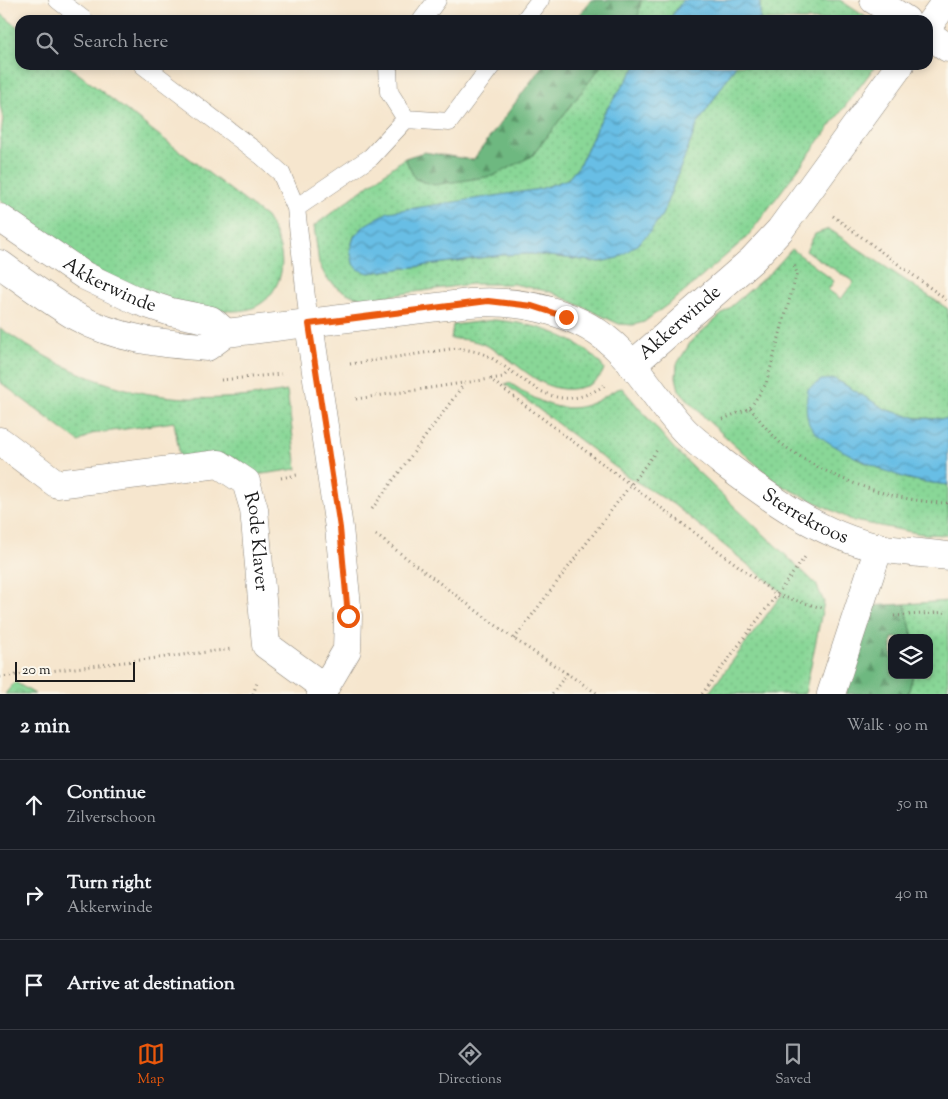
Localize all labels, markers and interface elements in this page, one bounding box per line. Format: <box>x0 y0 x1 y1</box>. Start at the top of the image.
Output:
search box <box>15 15 933 70</box>
icon: search <box>33 29 61 57</box>
text: Search here <box>73 29 168 56</box>
street label: Akkerwinde <box>57 251 160 320</box>
street label: Akkerwinde <box>633 279 727 367</box>
route end <box>555 306 578 329</box>
street label: Sterrekroos <box>756 482 852 551</box>
street label: Rode Klaver <box>236 489 275 593</box>
route start <box>337 605 360 628</box>
map controls <box>888 634 933 679</box>
button: layers <box>888 634 933 679</box>
scale bar <box>15 659 135 682</box>
text: 20 m <box>22 661 51 681</box>
text: 2 min <box>20 712 70 742</box>
text: Walk · 90 m <box>847 715 928 738</box>
text: Continue <box>67 780 146 807</box>
icon: ahead <box>20 791 48 819</box>
text: 50 m <box>897 793 928 816</box>
text: Zilverschoon <box>67 807 156 830</box>
text: Turn right <box>67 870 151 897</box>
icon: right <box>20 881 48 909</box>
text: 40 m <box>895 883 928 906</box>
text: Akkerwinde <box>67 897 153 920</box>
icon: arrive <box>20 971 48 999</box>
text: Arrive at destination <box>67 971 235 998</box>
tab: Map <box>137 1040 165 1090</box>
tab: Directions <box>438 1040 502 1090</box>
tab: Saved <box>775 1040 811 1090</box>

